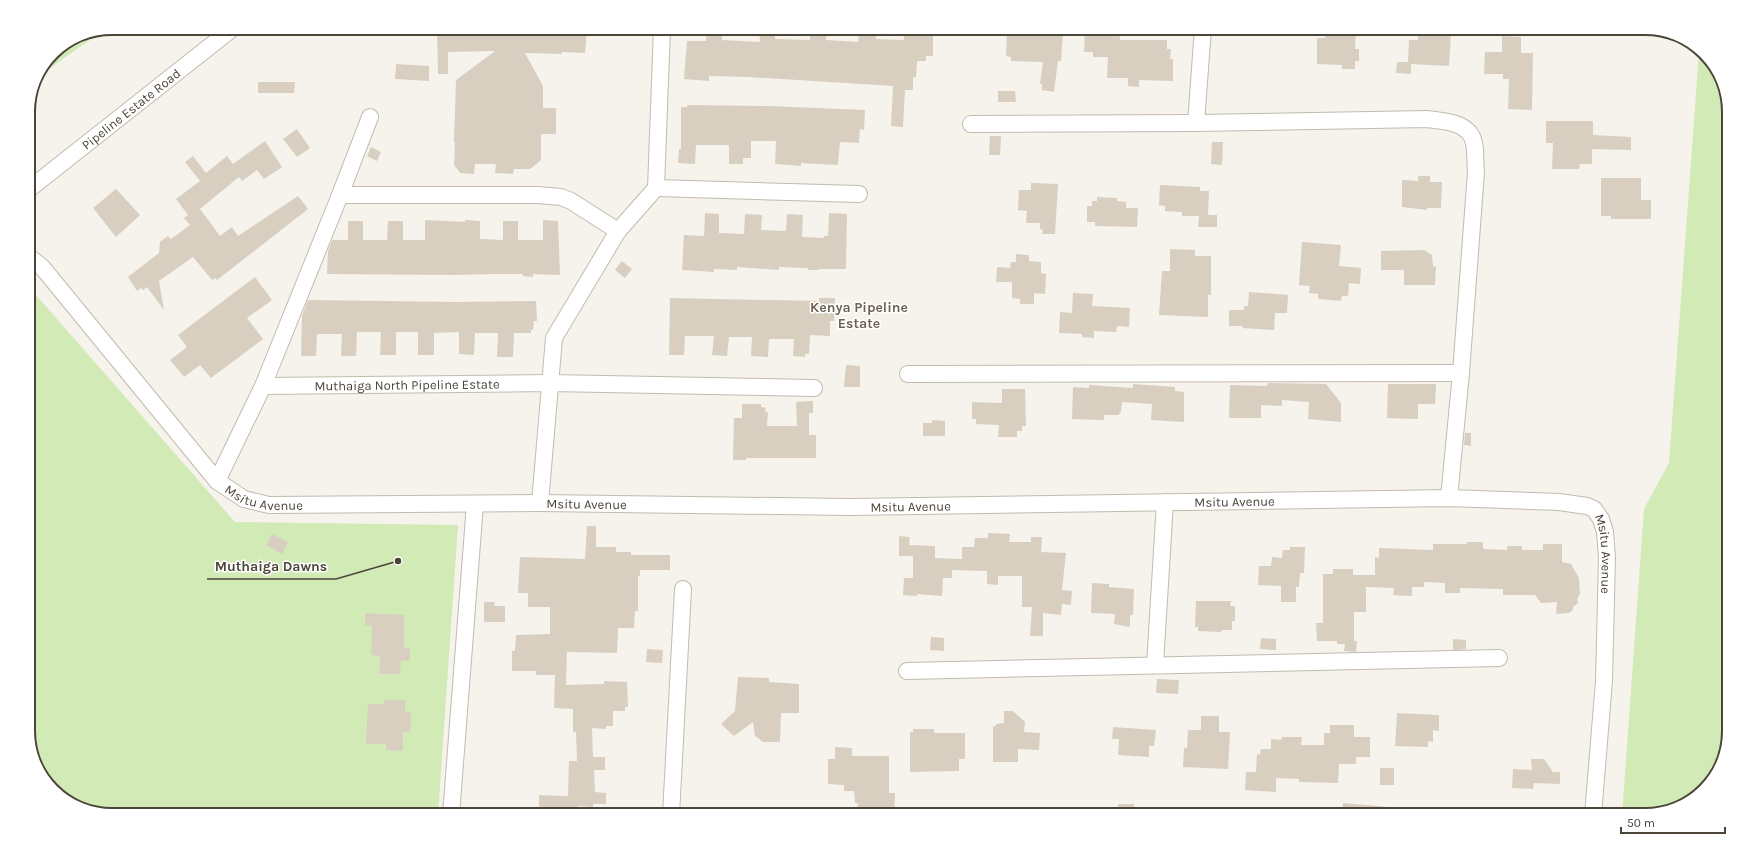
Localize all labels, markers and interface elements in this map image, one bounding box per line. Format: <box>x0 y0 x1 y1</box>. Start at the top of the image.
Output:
street label: Pipeline Estate Road <box>79 66 183 153</box>
district label: Kenya Pipeline Estate <box>810 299 908 332</box>
street label: Muthaiga North Pipeline Estate <box>314 377 500 393</box>
street label: Msitu Avenue <box>222 482 303 513</box>
street label: Msitu Avenue <box>1194 494 1275 510</box>
street label: Msitu Avenue <box>546 496 627 512</box>
street label: Msitu Avenue <box>870 498 951 515</box>
street label: Msitu Avenue <box>1592 512 1614 594</box>
callout: Muthaiga Dawns <box>207 553 336 579</box>
text: Muthaiga Dawns <box>215 558 327 575</box>
scale bar <box>1621 809 1725 835</box>
text: 50 m <box>1627 816 1655 830</box>

